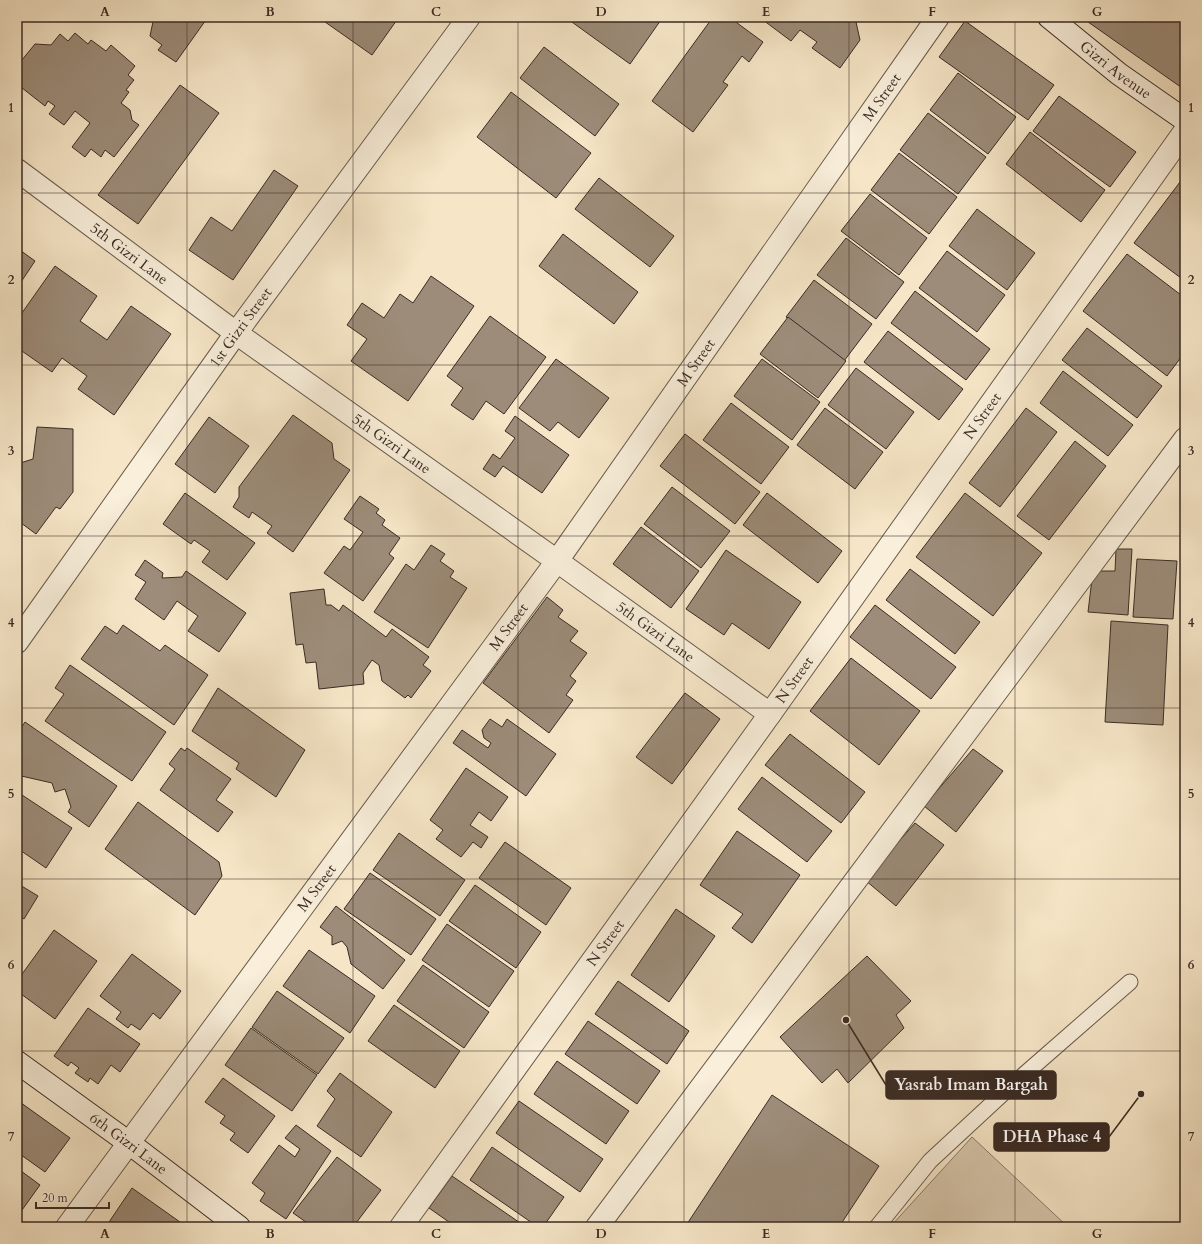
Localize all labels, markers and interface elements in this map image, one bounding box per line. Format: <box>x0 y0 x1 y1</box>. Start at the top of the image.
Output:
text: A <box>100 3 110 21</box>
text: B <box>265 3 275 21</box>
text: C <box>431 3 441 21</box>
text: D <box>595 3 607 21</box>
text: E <box>762 3 770 21</box>
text: F <box>928 3 936 21</box>
text: G <box>1092 3 1103 21</box>
street label: Gizri Avenue <box>1076 36 1155 104</box>
street label: M Street <box>858 69 906 125</box>
text: 1 <box>8 99 14 117</box>
text: 1 <box>1188 99 1194 117</box>
street label: 5th Gizri Lane <box>86 218 172 289</box>
text: 2 <box>8 271 15 289</box>
text: 2 <box>1188 271 1195 289</box>
street label: 1st Gizri Street <box>205 283 276 371</box>
street label: M Street <box>672 334 720 391</box>
street label: N Street <box>959 388 1006 443</box>
street label: 5th Gizri Lane <box>348 409 435 479</box>
text: 3 <box>8 442 15 460</box>
text: 3 <box>1188 442 1195 460</box>
street label: 5th Gizri Lane <box>612 597 699 667</box>
street label: M Street <box>484 599 533 655</box>
text: 4 <box>8 614 15 632</box>
text: 4 <box>1188 614 1195 632</box>
street label: N Street <box>771 652 818 707</box>
text: 5 <box>8 785 14 803</box>
text: 5 <box>1188 785 1194 803</box>
street label: M Street <box>292 860 341 916</box>
street label: N Street <box>582 915 629 970</box>
text: 6 <box>8 956 15 974</box>
text: 6 <box>1188 956 1195 974</box>
callout: Yasrab Imam Bargah <box>886 1071 1056 1099</box>
text: Yasrab Imam Bargah <box>894 1074 1048 1096</box>
street label: 6th Gizri Lane <box>86 1108 172 1179</box>
callout: DHA Phase 4 <box>994 1123 1109 1151</box>
text: DHA Phase 4 <box>1003 1126 1101 1148</box>
text: 7 <box>8 1128 15 1146</box>
text: 7 <box>1188 1128 1195 1146</box>
scale bar <box>36 1184 109 1210</box>
text: 20 m <box>42 1190 69 1206</box>
text: A <box>100 1225 110 1243</box>
text: B <box>265 1225 275 1243</box>
text: C <box>431 1225 441 1243</box>
text: D <box>595 1225 607 1243</box>
text: E <box>762 1225 770 1243</box>
text: F <box>928 1225 936 1243</box>
text: G <box>1092 1225 1103 1243</box>

